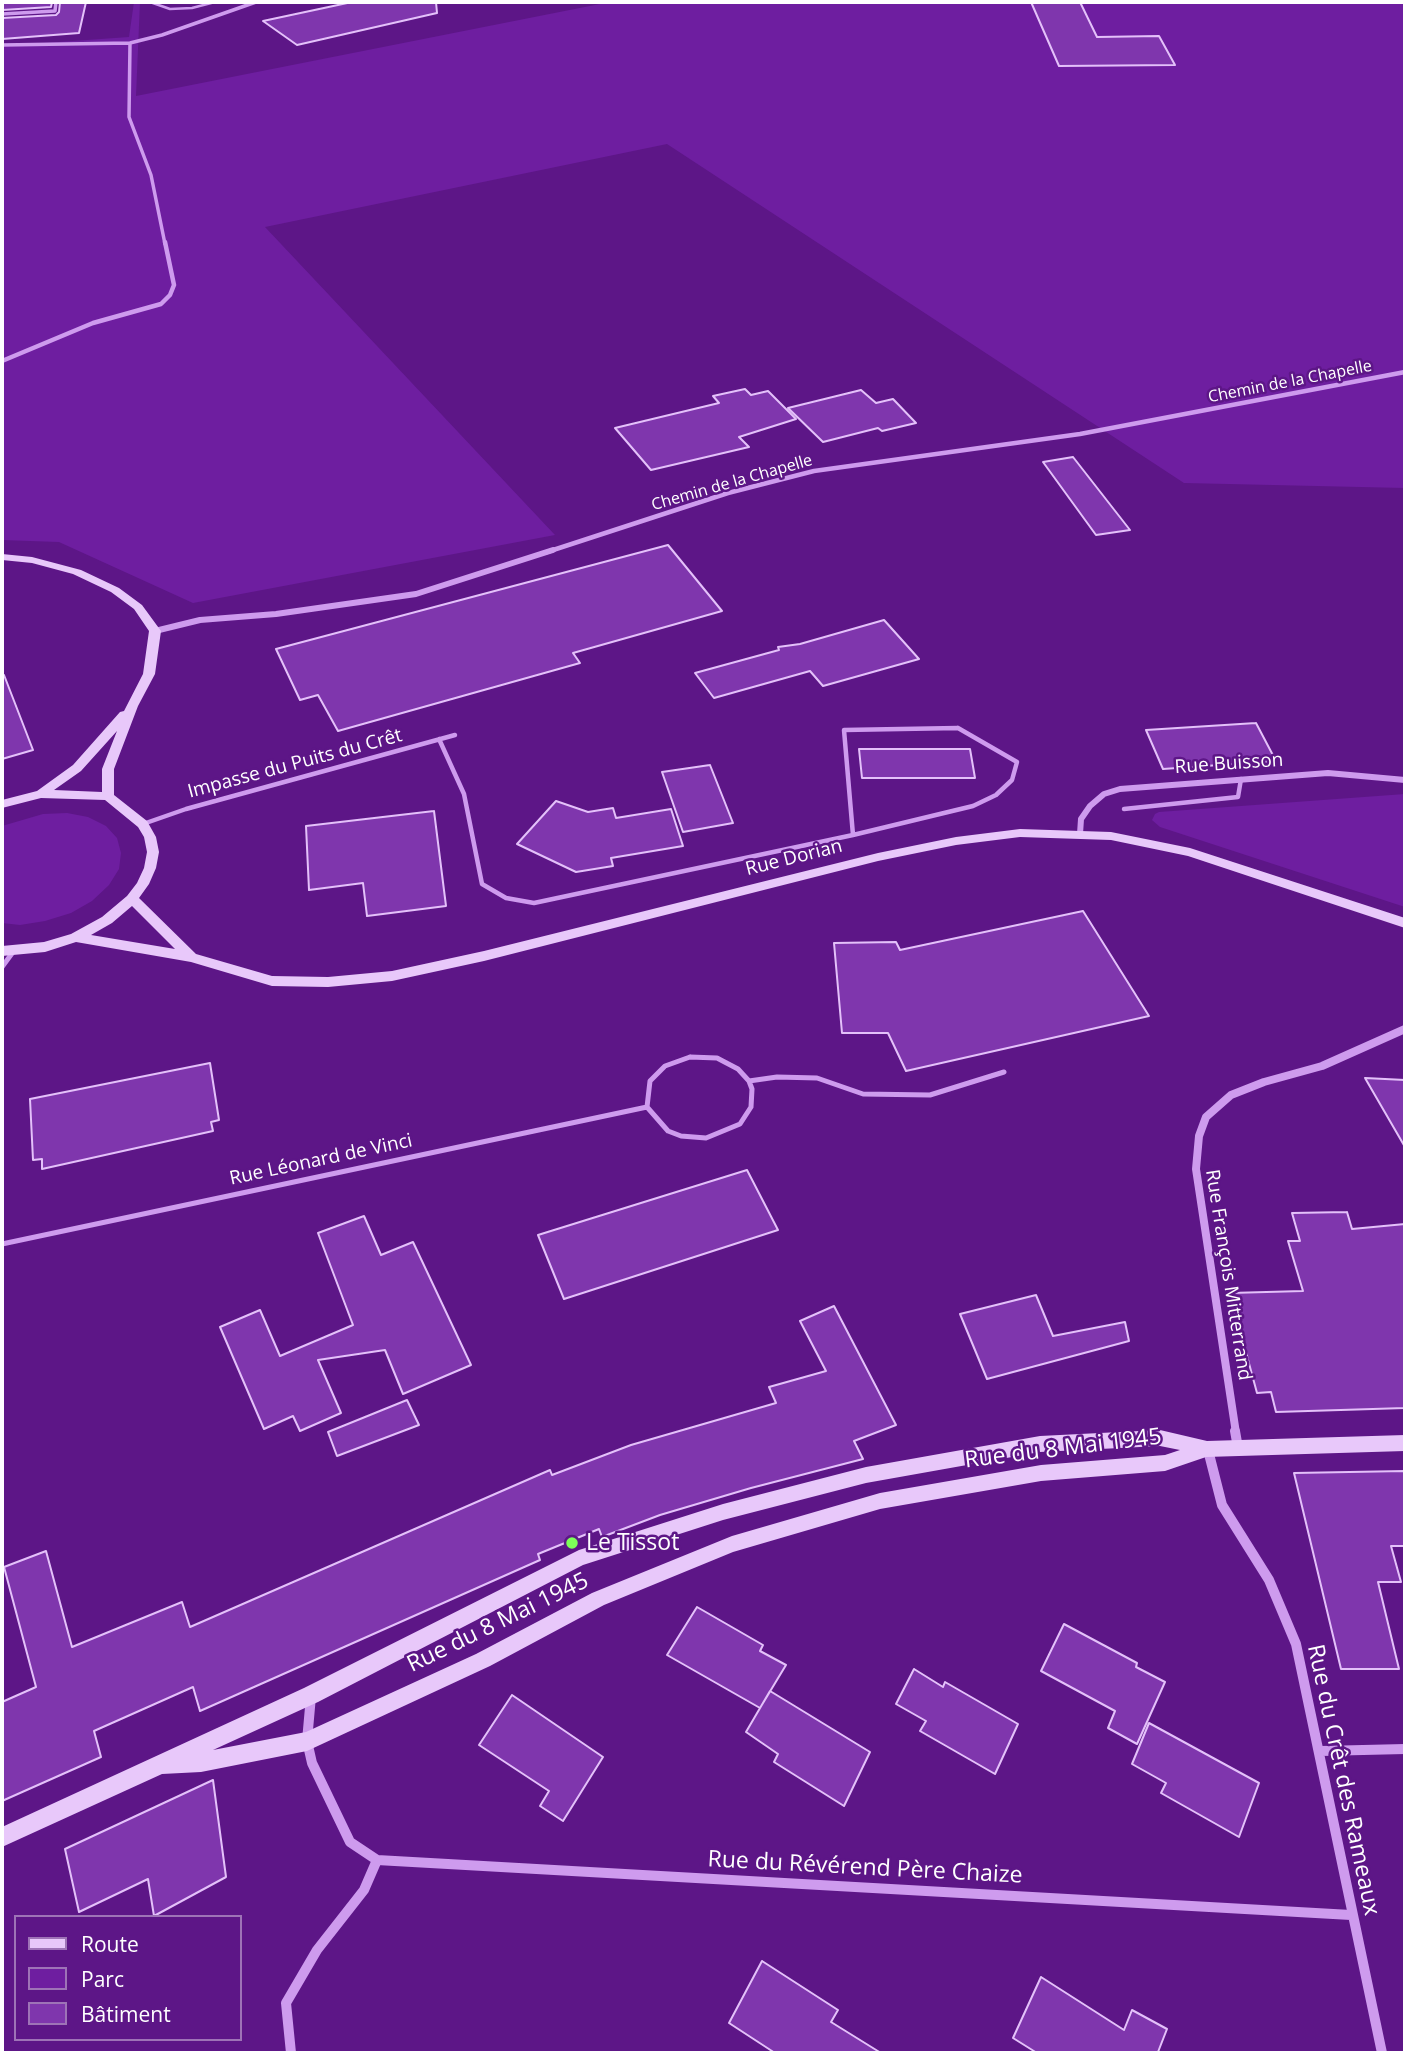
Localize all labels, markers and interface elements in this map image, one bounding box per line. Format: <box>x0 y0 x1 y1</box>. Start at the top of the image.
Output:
street label: Chemin de la Chapelle <box>1207 357 1373 407</box>
street label: Chemin de la Chapelle <box>649 451 815 515</box>
street label: Impasse du Puits du Crêt <box>185 724 405 804</box>
street label: Rue Buisson <box>1174 749 1284 779</box>
street label: Rue Dorian <box>743 835 845 881</box>
street label: Rue Léonard de Vinci <box>227 1129 415 1191</box>
street label: Rue François Mitterrand <box>1200 1168 1256 1382</box>
street label: Rue du 8 Mai 1945 <box>963 1423 1163 1475</box>
place label: Le Tissot <box>586 1529 679 1557</box>
marker: Le Tissot <box>564 1535 580 1551</box>
street label: Rue du 8 Mai 1945 <box>403 1567 593 1679</box>
street label: Rue du Crêt des Rameaux <box>1301 1642 1385 1918</box>
street label: Rue du Révérend Père Chaize <box>707 1846 1023 1890</box>
legend <box>14 1915 242 2041</box>
text: Route <box>81 1930 139 1958</box>
text: Parc <box>81 1965 124 1993</box>
text: Bâtiment <box>81 2000 171 2028</box>

